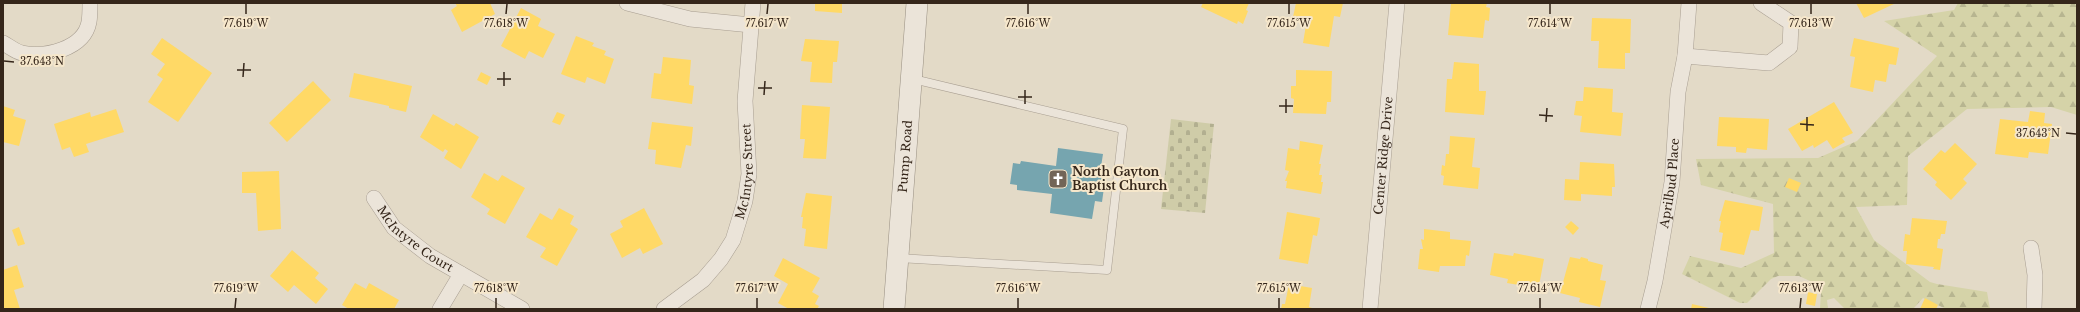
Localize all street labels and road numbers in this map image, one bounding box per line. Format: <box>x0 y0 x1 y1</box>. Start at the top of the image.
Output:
street label: Center Ridge Drive <box>1370 96 1396 215</box>
street label: Pump Road <box>895 120 915 193</box>
street label: McIntyre Street <box>732 123 756 221</box>
street label: Aprilbud Place <box>1656 137 1682 230</box>
street label: McIntyre Court <box>374 203 457 275</box>

